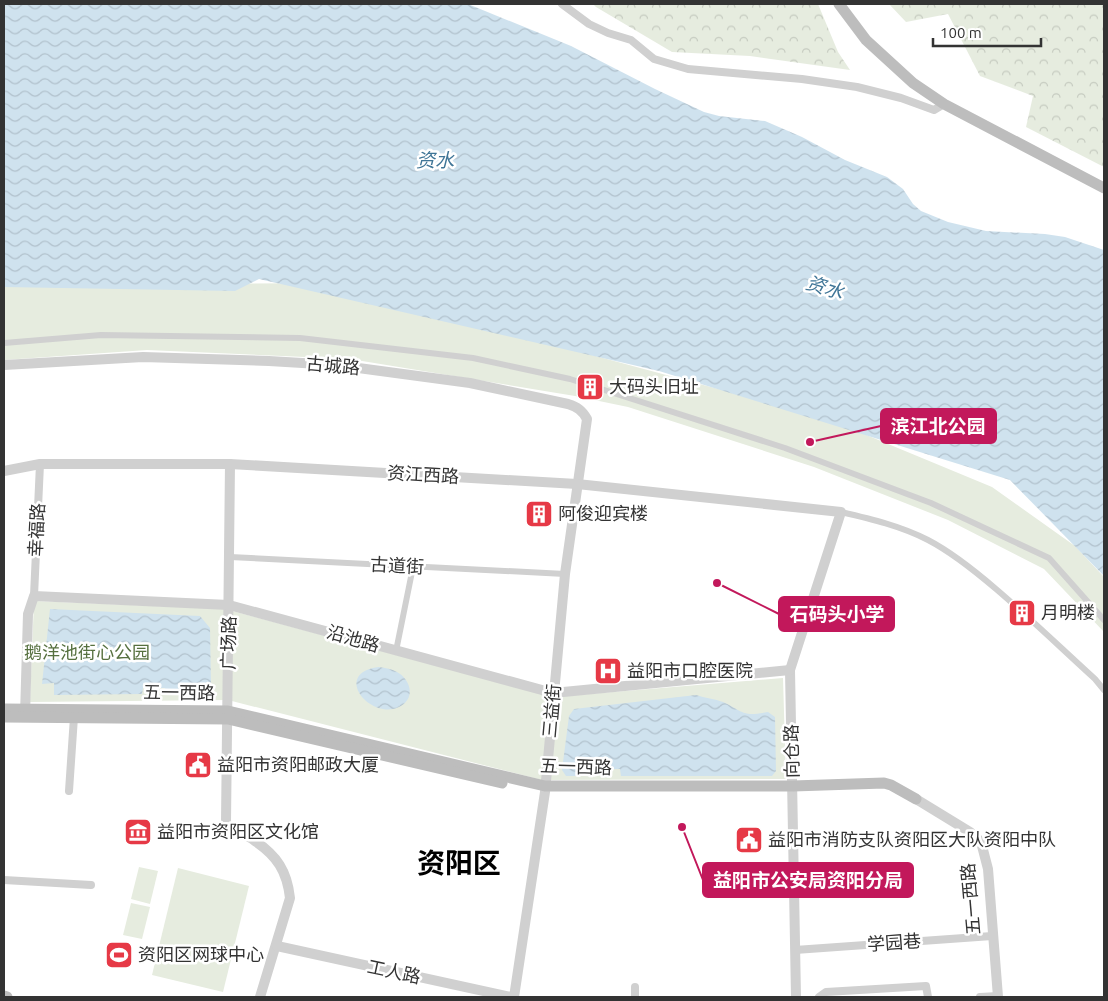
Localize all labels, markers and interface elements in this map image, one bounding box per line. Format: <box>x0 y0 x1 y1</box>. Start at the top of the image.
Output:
scale bar <box>933 15 1040 47</box>
text: 100 m <box>940 24 982 41</box>
water label: 资水 <box>416 149 455 171</box>
water label: 资水 <box>804 271 847 303</box>
street label: 古城路 <box>305 353 361 377</box>
building icon: 大码头旧址 <box>575 372 605 402</box>
place label: 大码头旧址 <box>609 376 699 396</box>
callout: 滨江北公园 <box>881 409 996 443</box>
text: 滨江北公园 <box>890 415 986 437</box>
street label: 资江西路 <box>387 462 460 486</box>
building icon: 阿俊迎宾楼 <box>524 499 554 529</box>
street label: 幸福路 <box>25 502 47 557</box>
place label: 阿俊迎宾楼 <box>558 503 648 523</box>
street label: 古道街 <box>370 554 425 576</box>
callout: 石码头小学 <box>779 597 894 631</box>
building icon: 月明楼 <box>1007 598 1037 628</box>
place label: 月明楼 <box>1041 602 1095 622</box>
text: 石码头小学 <box>789 603 885 625</box>
street label: 广场路 <box>218 616 238 670</box>
street label: 沿池路 <box>325 621 382 655</box>
park label: 鹅洋池街心公园 <box>24 642 150 662</box>
hospital icon: 益阳市口腔医院 <box>593 656 623 686</box>
place label: 益阳市口腔医院 <box>627 660 753 680</box>
street label: 五一西路 <box>143 681 215 703</box>
street label: 三益街 <box>539 683 563 739</box>
street label: 向仓路 <box>781 724 801 778</box>
public building icon: 益阳市资阳邮政大厦 <box>183 750 213 780</box>
place label: 益阳市资阳邮政大厦 <box>217 754 379 774</box>
street label: 五一西路 <box>540 755 612 777</box>
museum icon: 益阳市资阳区文化馆 <box>123 817 153 847</box>
place label: 益阳市资阳区文化馆 <box>157 821 319 841</box>
public building icon: 益阳市消防支队资阳区大队资阳中队 <box>734 825 764 855</box>
place label: 益阳市消防支队资阳区大队资阳中队 <box>768 829 1056 849</box>
district label: 资阳区 <box>417 847 501 878</box>
street label: 五一西路 <box>957 862 983 936</box>
callout: 益阳市公安局资阳分局 <box>703 863 913 897</box>
text: 益阳市公安局资阳分局 <box>713 869 903 891</box>
street label: 学园巷 <box>866 930 922 954</box>
sports icon: 资阳区网球中心 <box>104 940 134 970</box>
place label: 资阳区网球中心 <box>138 944 264 964</box>
street label: 工人路 <box>366 956 423 986</box>

